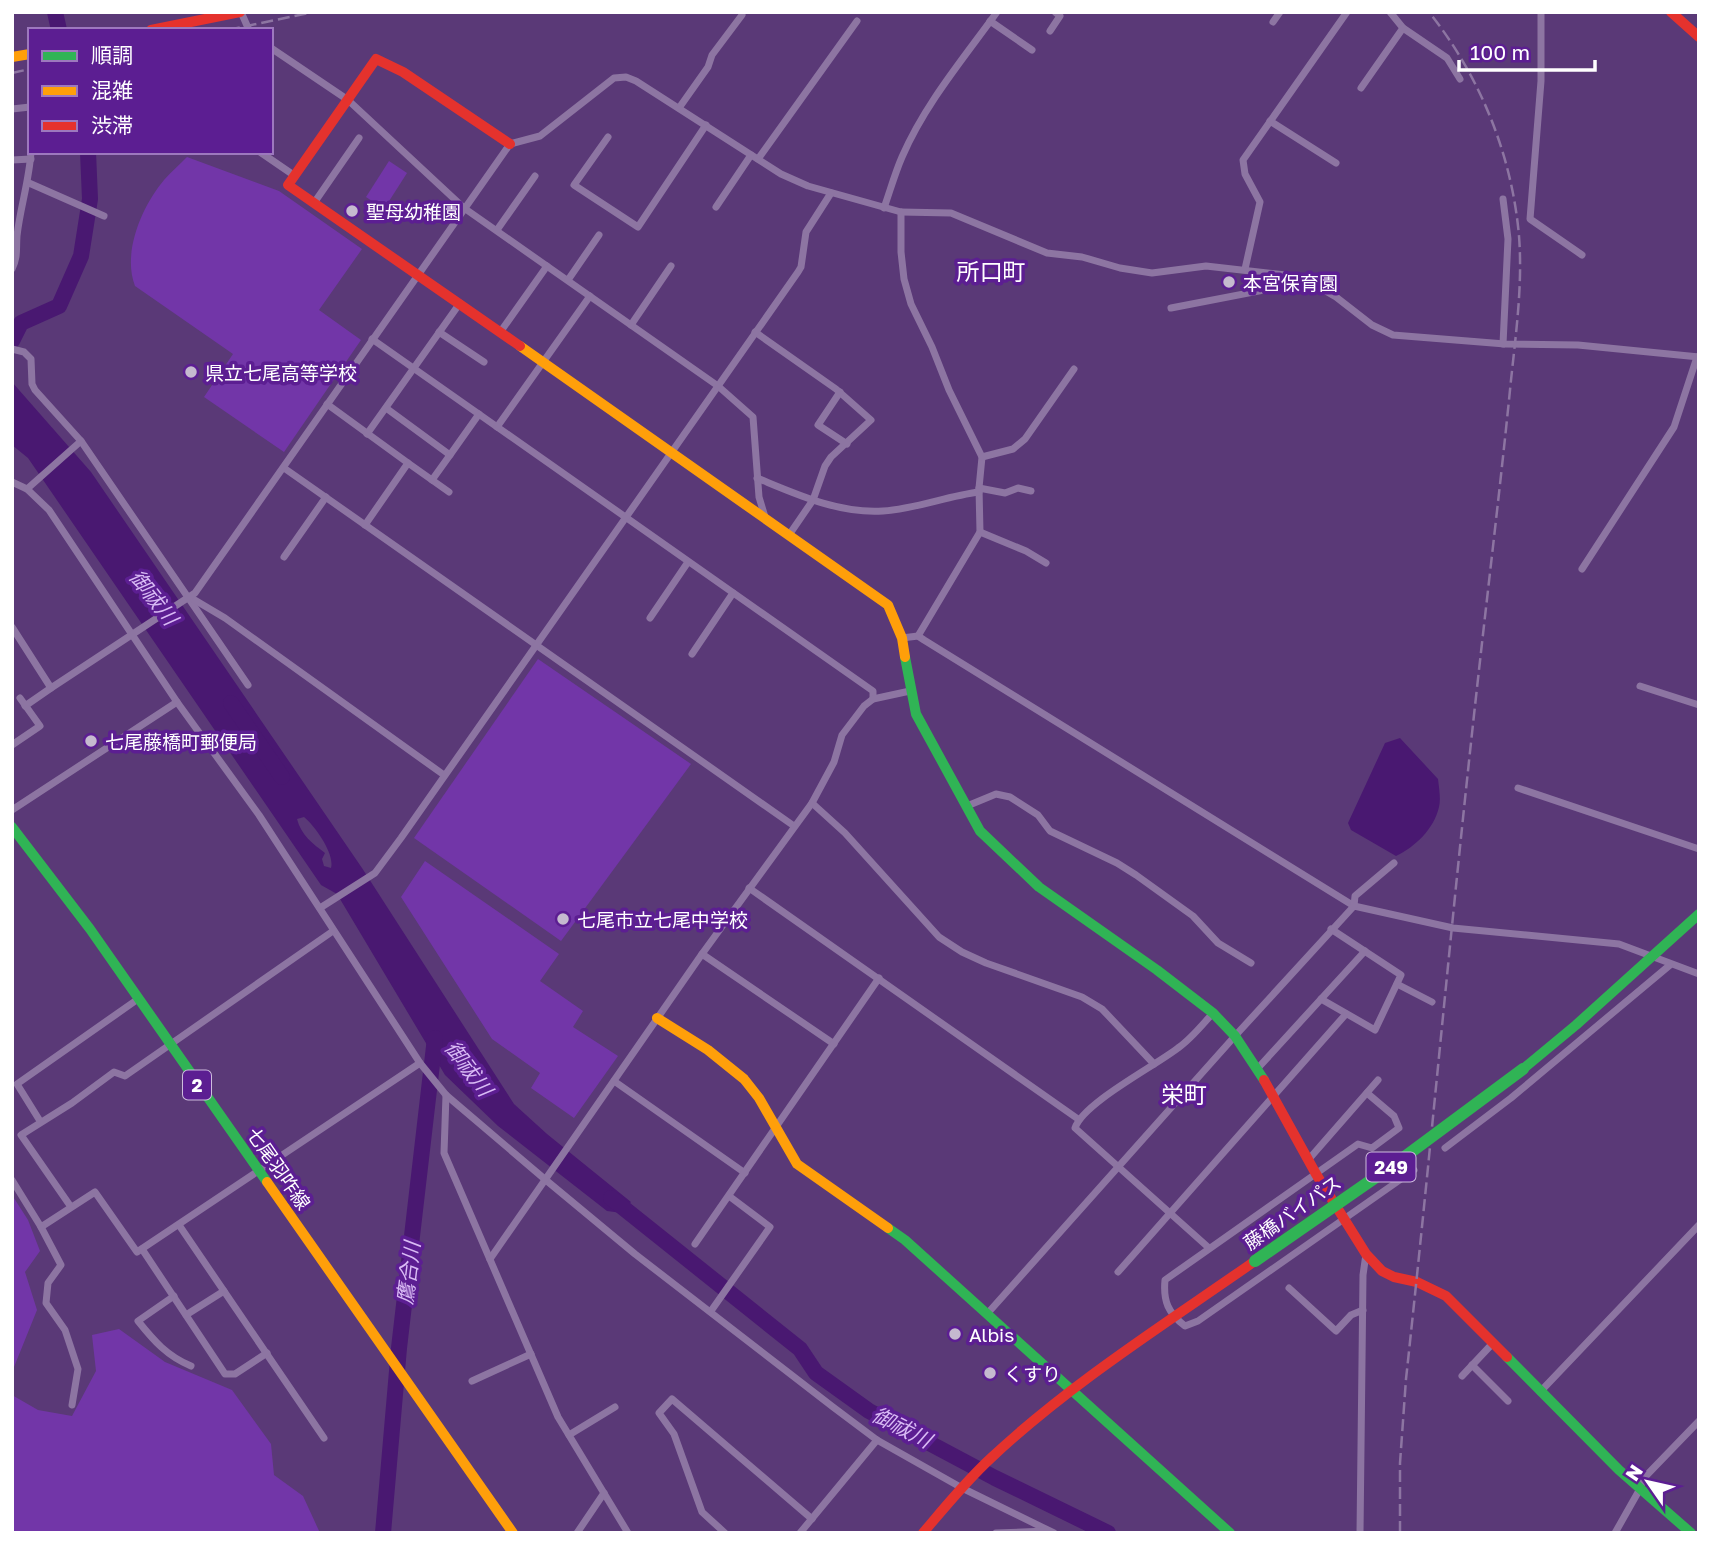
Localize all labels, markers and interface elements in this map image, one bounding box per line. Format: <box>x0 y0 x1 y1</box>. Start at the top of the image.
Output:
legend <box>28 28 273 154</box>
scale bar <box>1459 28 1596 72</box>
text: 100 m <box>1470 39 1530 65</box>
text: 順調 <box>91 42 133 68</box>
text: 混雑 <box>91 77 133 103</box>
text: 渋滞 <box>91 112 133 138</box>
place label: 聖母幼稚園 <box>366 200 461 223</box>
marker: 聖母幼稚園 <box>344 203 360 219</box>
district label: 所口町 <box>957 257 1026 285</box>
place label: 本宮保育園 <box>1243 271 1338 294</box>
marker: 本宮保育園 <box>1221 274 1237 290</box>
place label: 県立七尾高等学校 <box>205 361 357 384</box>
marker: 県立七尾高等学校 <box>183 364 199 380</box>
water label: 御祓川 <box>124 564 185 631</box>
place label: 七尾藤橋町郵便局 <box>105 730 257 753</box>
marker: 七尾藤橋町郵便局 <box>83 733 99 749</box>
place label: 七尾市立七尾中学校 <box>577 908 748 931</box>
marker: 七尾市立七尾中学校 <box>555 911 571 927</box>
water label: 御祓川 <box>440 1035 500 1103</box>
road number: 2 <box>183 1070 211 1100</box>
district label: 栄町 <box>1161 1080 1207 1108</box>
street label: 七尾羽咋線 <box>242 1122 316 1214</box>
road number: 249 <box>1366 1152 1416 1182</box>
street label: 藤橋バイパス <box>1239 1170 1345 1254</box>
water label: 鷹合川 <box>391 1238 425 1306</box>
place label: Albis <box>969 1323 1014 1346</box>
marker: Albis <box>947 1326 963 1342</box>
place label: くすり <box>1004 1362 1061 1385</box>
marker: くすり <box>982 1365 998 1381</box>
water label: 御祓川 <box>868 1401 938 1454</box>
north arrow <box>1613 1447 1683 1517</box>
text: N <box>1620 1460 1647 1485</box>

